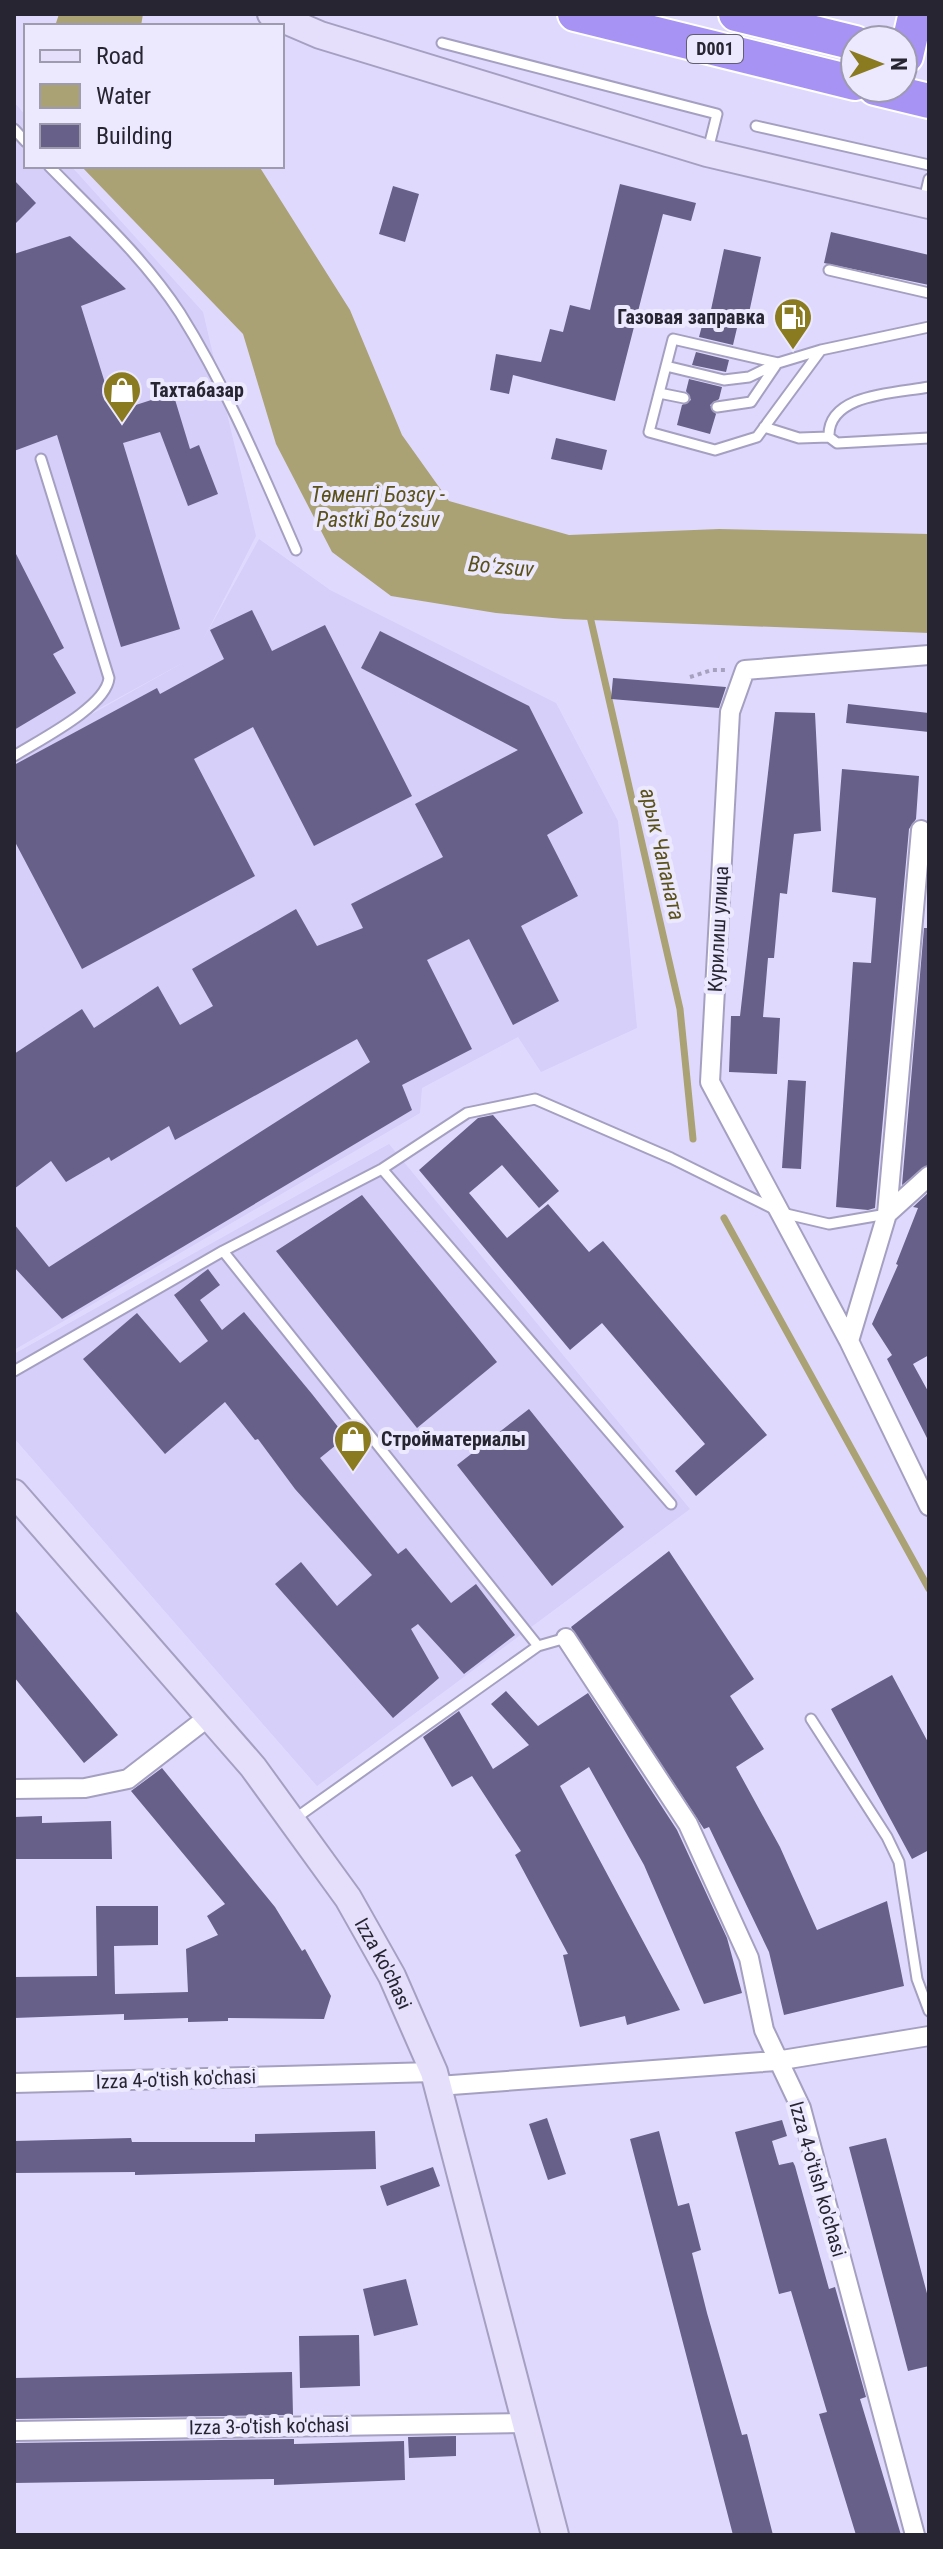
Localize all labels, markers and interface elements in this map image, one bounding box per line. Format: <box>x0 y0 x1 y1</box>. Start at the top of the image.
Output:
legend <box>24 24 284 168</box>
north arrow <box>839 24 919 104</box>
road number: D001 <box>687 35 743 63</box>
text: Road <box>96 42 144 70</box>
text: N <box>886 57 911 71</box>
text: Water <box>96 82 151 110</box>
text: Building <box>96 122 173 150</box>
fuel station icon: Газовая заправка <box>772 296 814 351</box>
place label: Газовая заправка <box>617 305 765 329</box>
shop icon: Тахтабазар <box>101 369 143 424</box>
place label: Тахтабазар <box>150 378 244 402</box>
water label: Төменгі Бозсу - Pastki Boʻzsuv <box>311 482 445 532</box>
water label: Boʻzsuv <box>467 551 536 582</box>
water label: арык Чапаната <box>635 786 690 923</box>
street label: Курилиш улица <box>703 865 733 993</box>
shop icon: Стройматериалы <box>332 1418 374 1473</box>
place label: Стройматериалы <box>381 1427 526 1451</box>
street label: Izza ko'chasi <box>350 1914 417 2013</box>
street label: Izza 4-o'tish ko'chasi <box>95 2064 257 2094</box>
street label: Izza 4-o'tish ko'chasi <box>784 2099 852 2259</box>
street label: Izza 3-o'tish ko'chasi <box>189 2413 349 2439</box>

